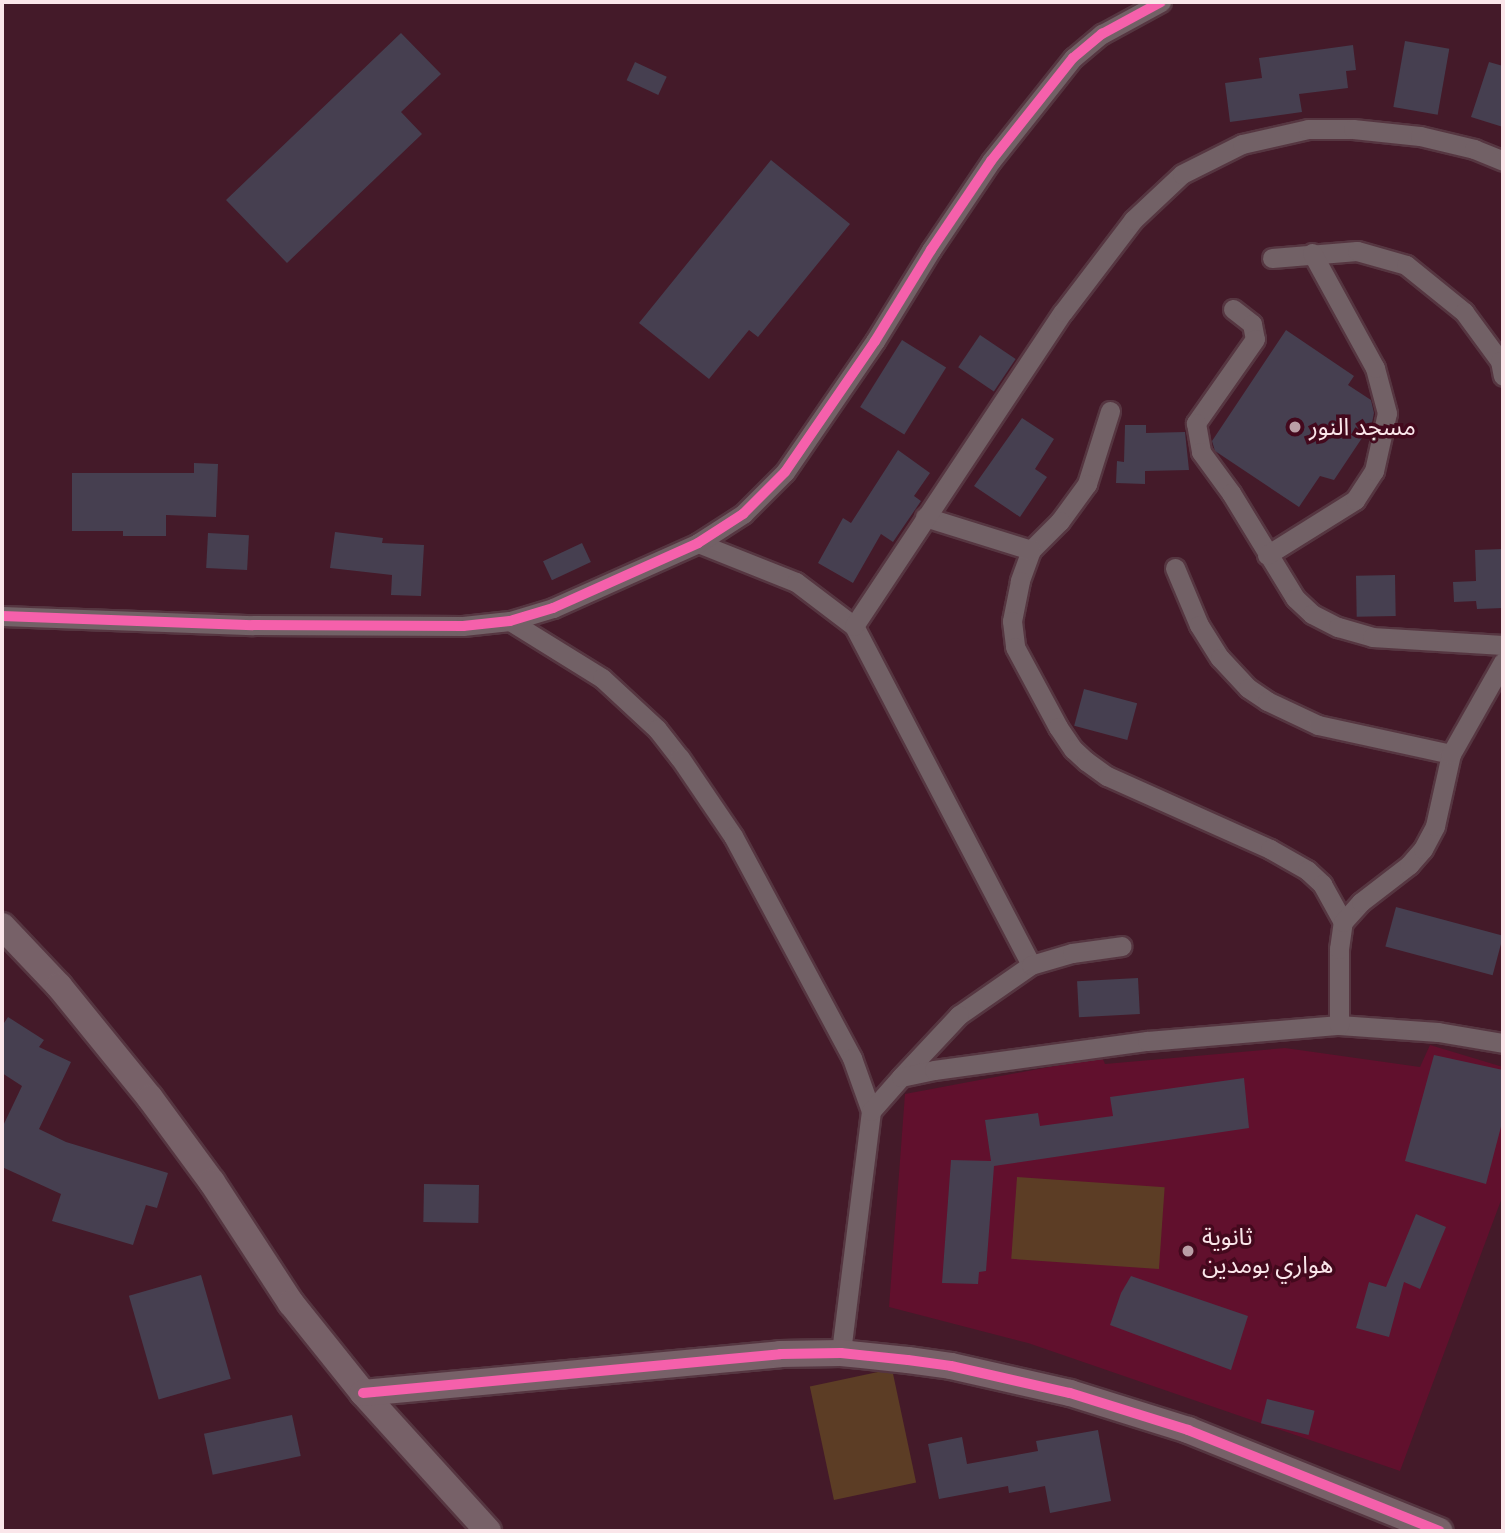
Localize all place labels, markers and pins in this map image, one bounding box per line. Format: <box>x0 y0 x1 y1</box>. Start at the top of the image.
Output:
place label: مسجد النور <box>1309 413 1416 441</box>
marker: مسجد النور <box>1287 419 1303 435</box>
place label: ثانوية هواري بومدين <box>1202 1223 1333 1279</box>
marker: ثانوية هواري بومدين <box>1180 1243 1196 1259</box>

